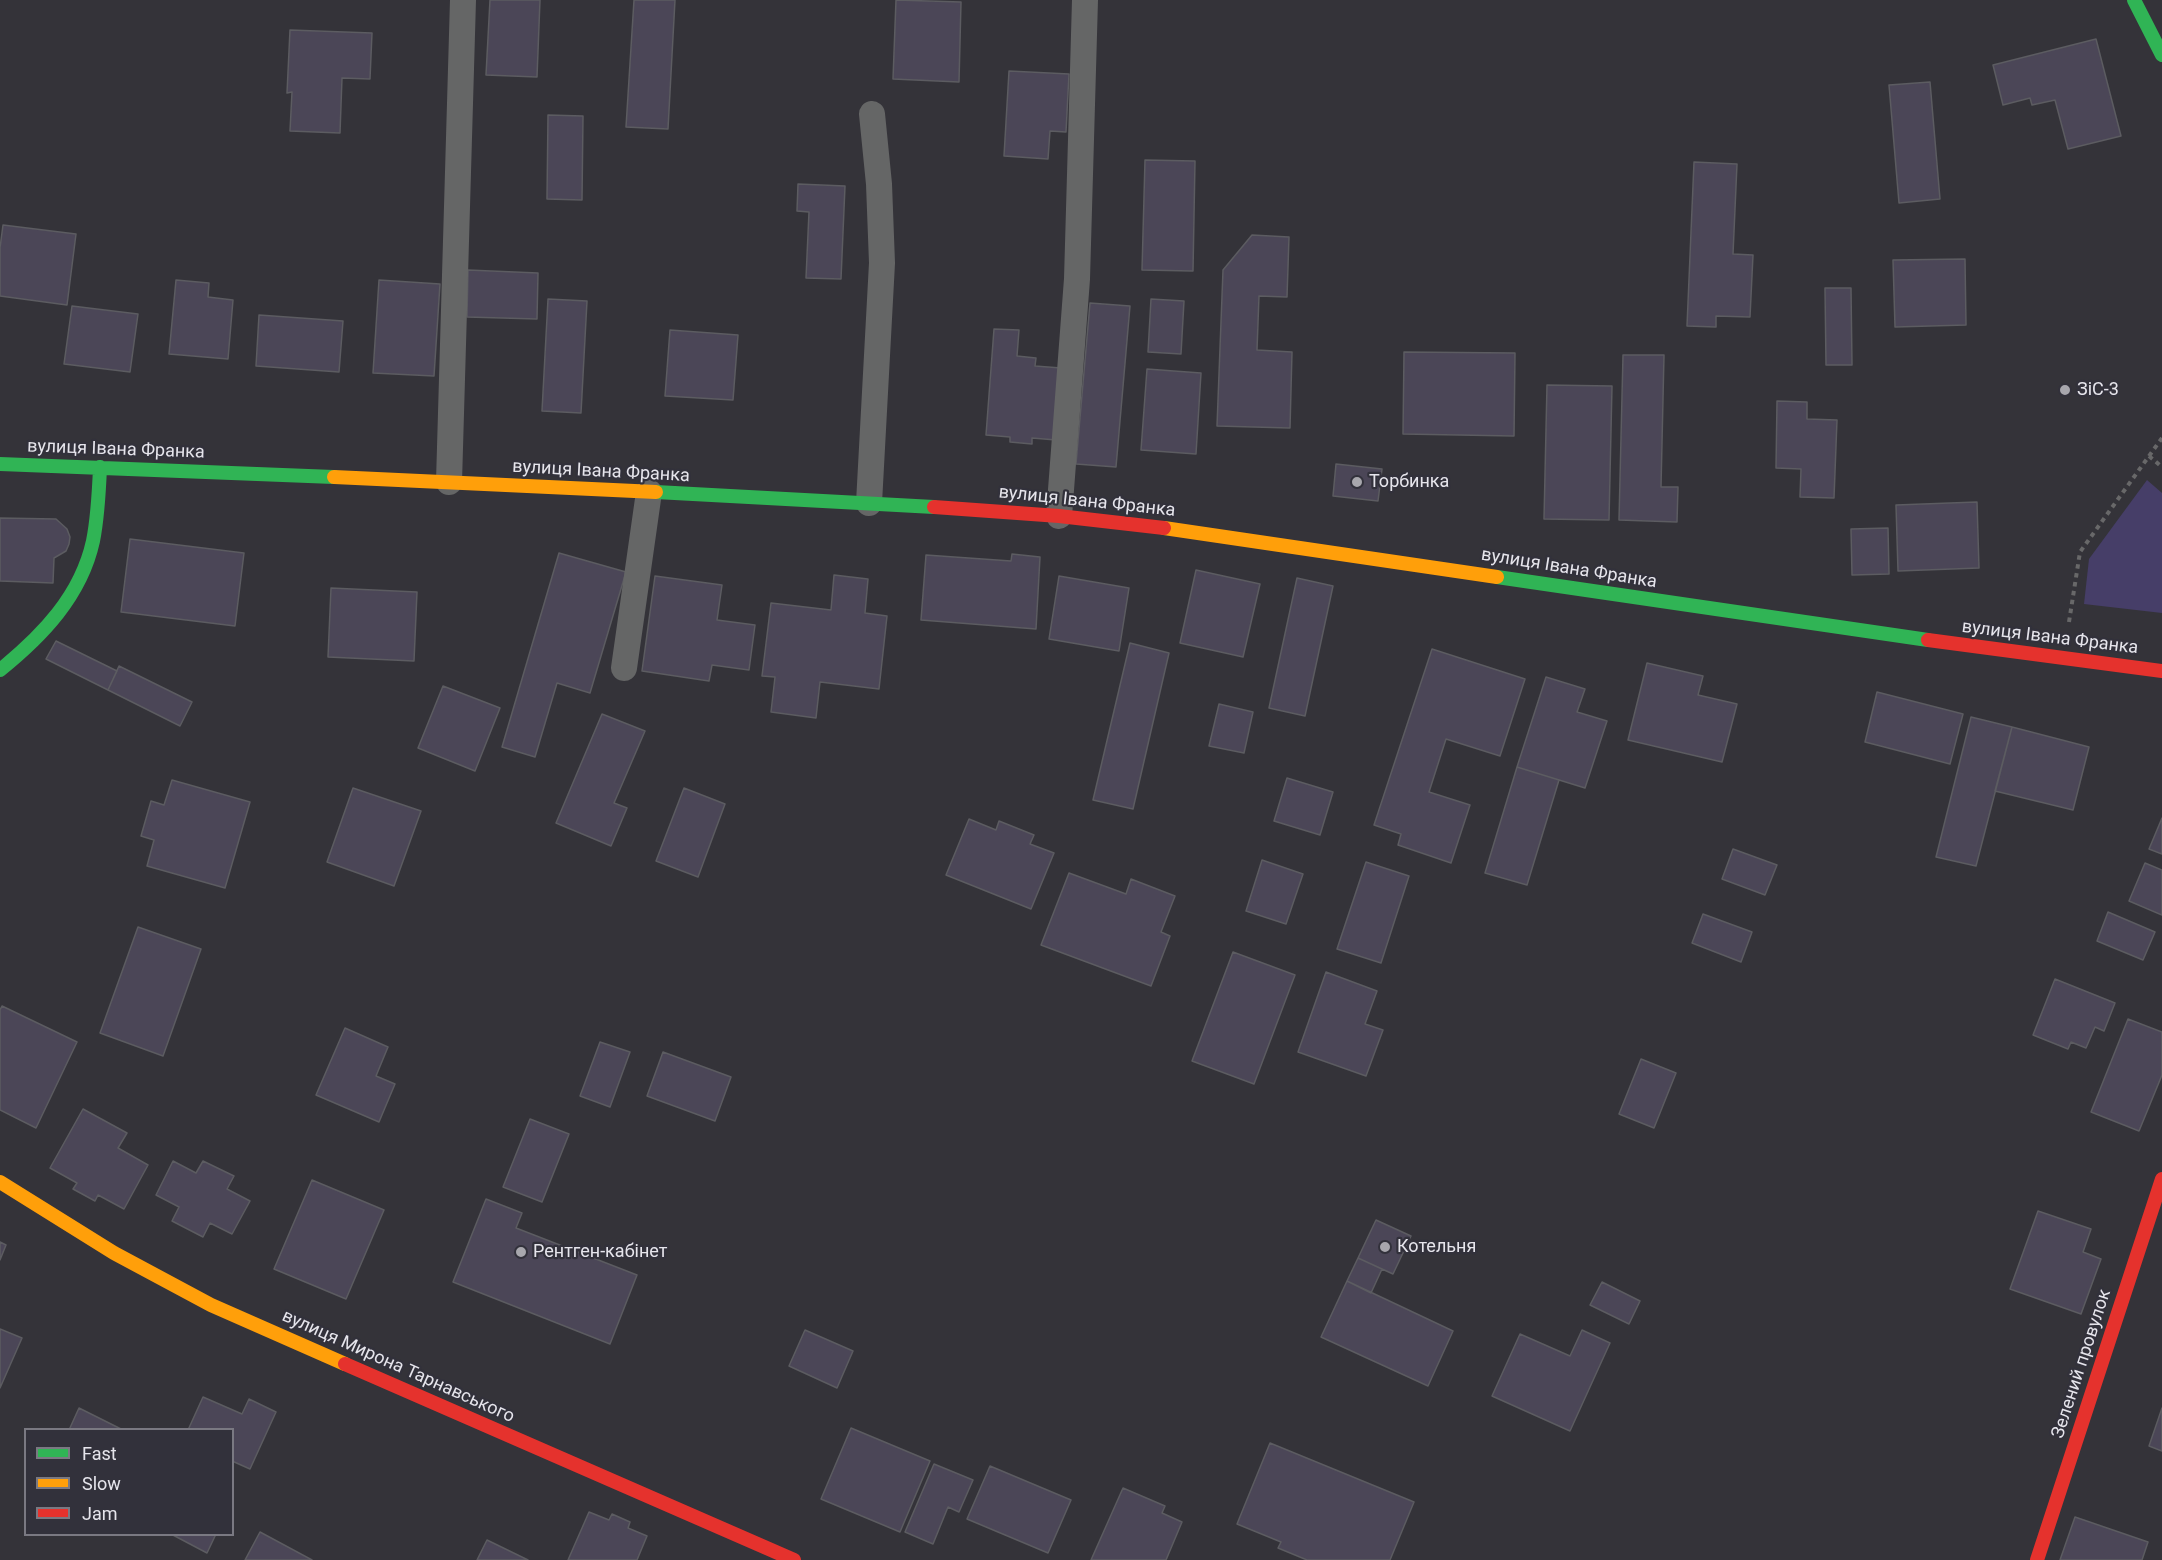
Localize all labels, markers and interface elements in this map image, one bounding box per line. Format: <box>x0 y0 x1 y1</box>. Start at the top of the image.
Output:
place label: ЗіС-3 <box>2077 379 2119 401</box>
marker: ЗіС-3 <box>2058 383 2072 397</box>
street label: вулиця Івана Франка <box>27 436 205 464</box>
street label: вулиця Івана Франка <box>512 457 690 487</box>
place label: Торбинка <box>1369 471 1449 493</box>
marker: Торбинка <box>1350 475 1364 489</box>
street label: вулиця Івана Франка <box>998 482 1176 522</box>
street label: вулиця Івана Франка <box>1480 544 1658 594</box>
street label: вулиця Івана Франка <box>1961 616 2139 660</box>
place label: Котельня <box>1397 1236 1476 1258</box>
marker: Котельня <box>1378 1240 1392 1254</box>
place label: Рентген-кабінет <box>533 1241 667 1263</box>
marker: Рентген-кабінет <box>514 1245 528 1259</box>
street label: Зелений провулок <box>2048 1287 2116 1441</box>
street label: вулиця Мирона Тарнавського <box>278 1306 518 1428</box>
legend <box>24 1428 234 1536</box>
text: Fast <box>82 1443 117 1464</box>
text: Slow <box>82 1473 121 1494</box>
text: Jam <box>82 1503 118 1524</box>

